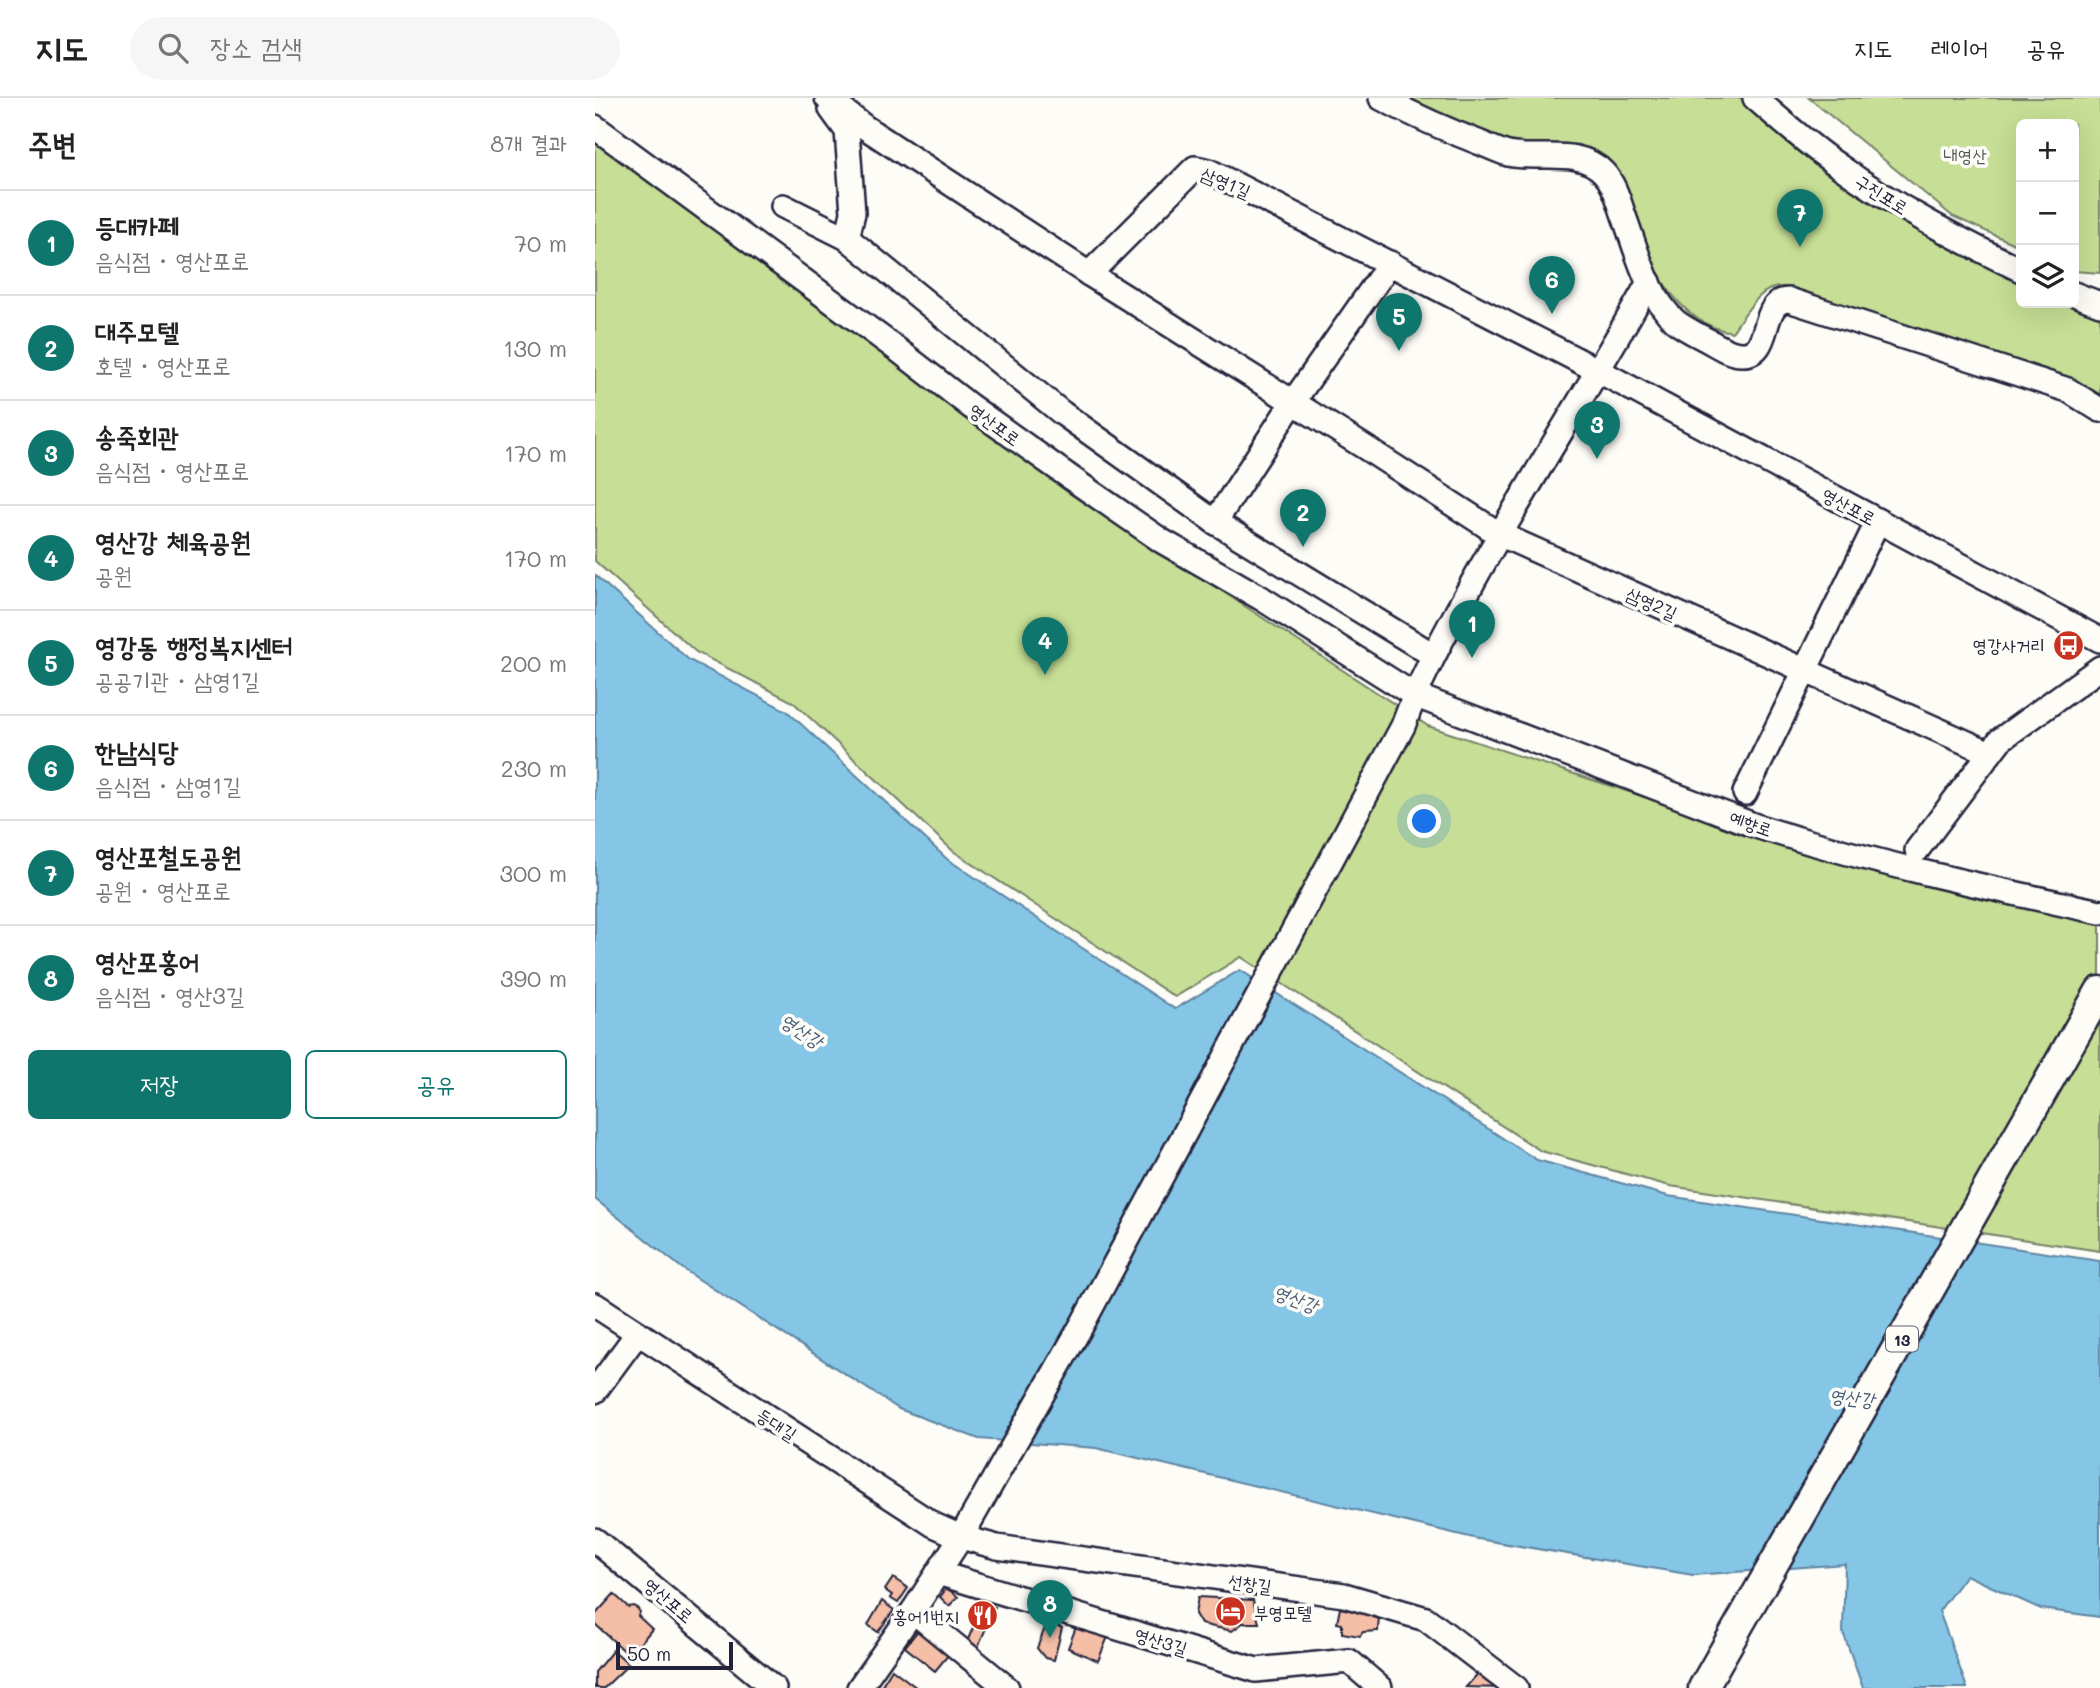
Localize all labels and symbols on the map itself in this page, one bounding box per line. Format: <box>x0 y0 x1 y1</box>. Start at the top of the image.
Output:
park label: 내영산 <box>1943 143 1987 167</box>
street label: 삼영1길 <box>1198 161 1255 203</box>
street label: 구진포로 <box>1851 168 1913 220</box>
pin: 7 <box>1777 189 1823 247</box>
pin: 6 <box>1529 256 1575 314</box>
pin: 5 <box>1376 293 1422 351</box>
street label: 영산포로 <box>965 397 1025 451</box>
pin: 3 <box>1574 401 1620 459</box>
street label: 영산포로 <box>1818 482 1880 530</box>
pin: 2 <box>1280 489 1326 547</box>
street label: 삼영2길 <box>1623 581 1682 625</box>
pin: 1 <box>1449 600 1495 658</box>
pin: 4 <box>1022 617 1068 675</box>
bus stop icon: 영강사거리 <box>2051 628 2085 662</box>
place label: 영강사거리 <box>1973 633 2045 657</box>
your location <box>1407 804 1441 838</box>
street label: 예향로 <box>1727 805 1775 841</box>
water label: 영산강 <box>776 1007 830 1055</box>
water label: 영산강 <box>1270 1278 1324 1319</box>
road number: 13 <box>1886 1326 1918 1352</box>
water label: 영산강 <box>1828 1382 1879 1412</box>
street label: 등대길 <box>752 1402 802 1446</box>
street label: 선창길 <box>1227 1568 1274 1598</box>
street label: 영산포로 <box>639 1572 699 1628</box>
pin: 8 <box>1027 1580 1073 1638</box>
hotel icon: 부영모텔 <box>1214 1595 1248 1629</box>
restaurant icon: 홍어1번지 <box>965 1599 999 1633</box>
place label: 부영모텔 <box>1254 1600 1312 1624</box>
place label: 홍어1번지 <box>893 1604 959 1628</box>
street label: 영산3길 <box>1132 1622 1191 1661</box>
scale bar <box>616 1639 733 1671</box>

